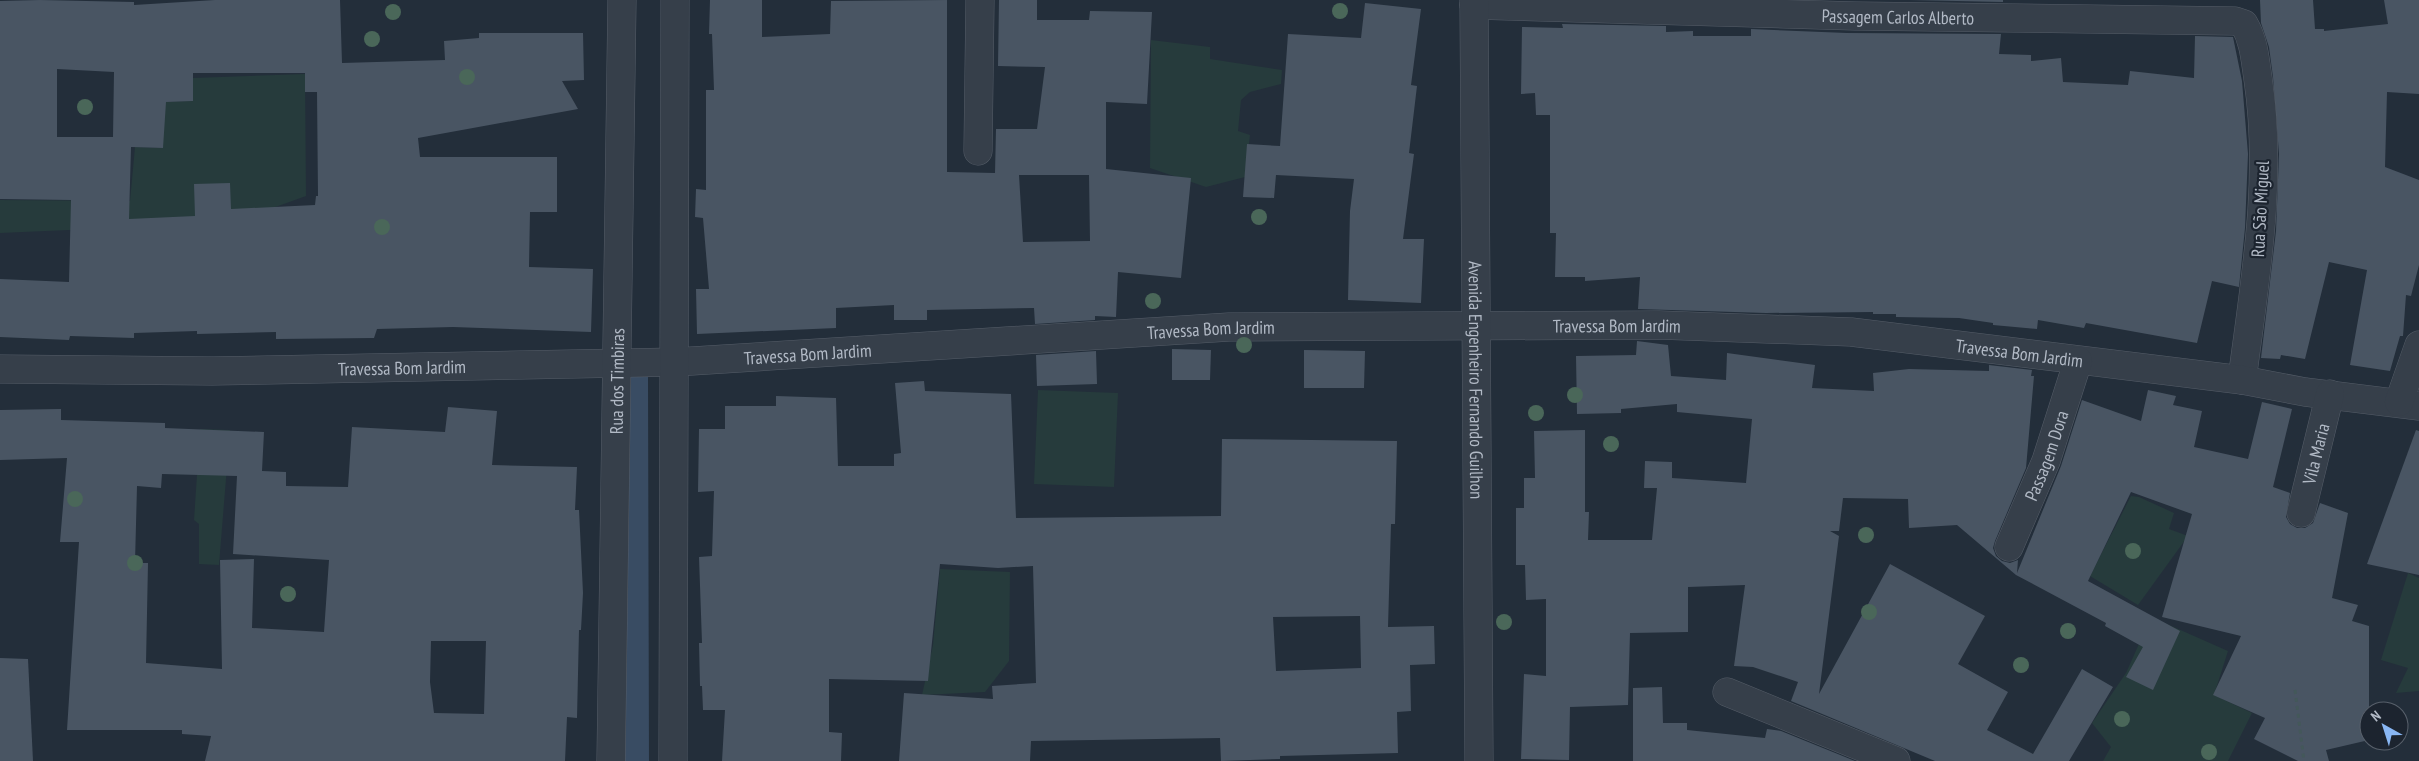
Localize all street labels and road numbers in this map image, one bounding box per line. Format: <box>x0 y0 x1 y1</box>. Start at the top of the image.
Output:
street label: Passagem Carlos Alberto <box>1821 4 1974 29</box>
street label: Rua São Miguel <box>2246 159 2274 258</box>
street label: Avenida Engenheiro Fernando Guilhon <box>1464 261 1489 499</box>
street label: Travessa Bom Jardim <box>1553 313 1681 337</box>
street label: Travessa Bom Jardim <box>1146 315 1275 344</box>
street label: Rua dos Timbiras <box>604 328 629 434</box>
street label: Travessa Bom Jardim <box>1954 333 2084 372</box>
street label: Travessa Bom Jardim <box>743 338 872 369</box>
street label: Travessa Bom Jardim <box>338 355 466 380</box>
street label: Passagem Dora <box>2019 407 2073 504</box>
street label: Vila Maria <box>2297 421 2334 488</box>

